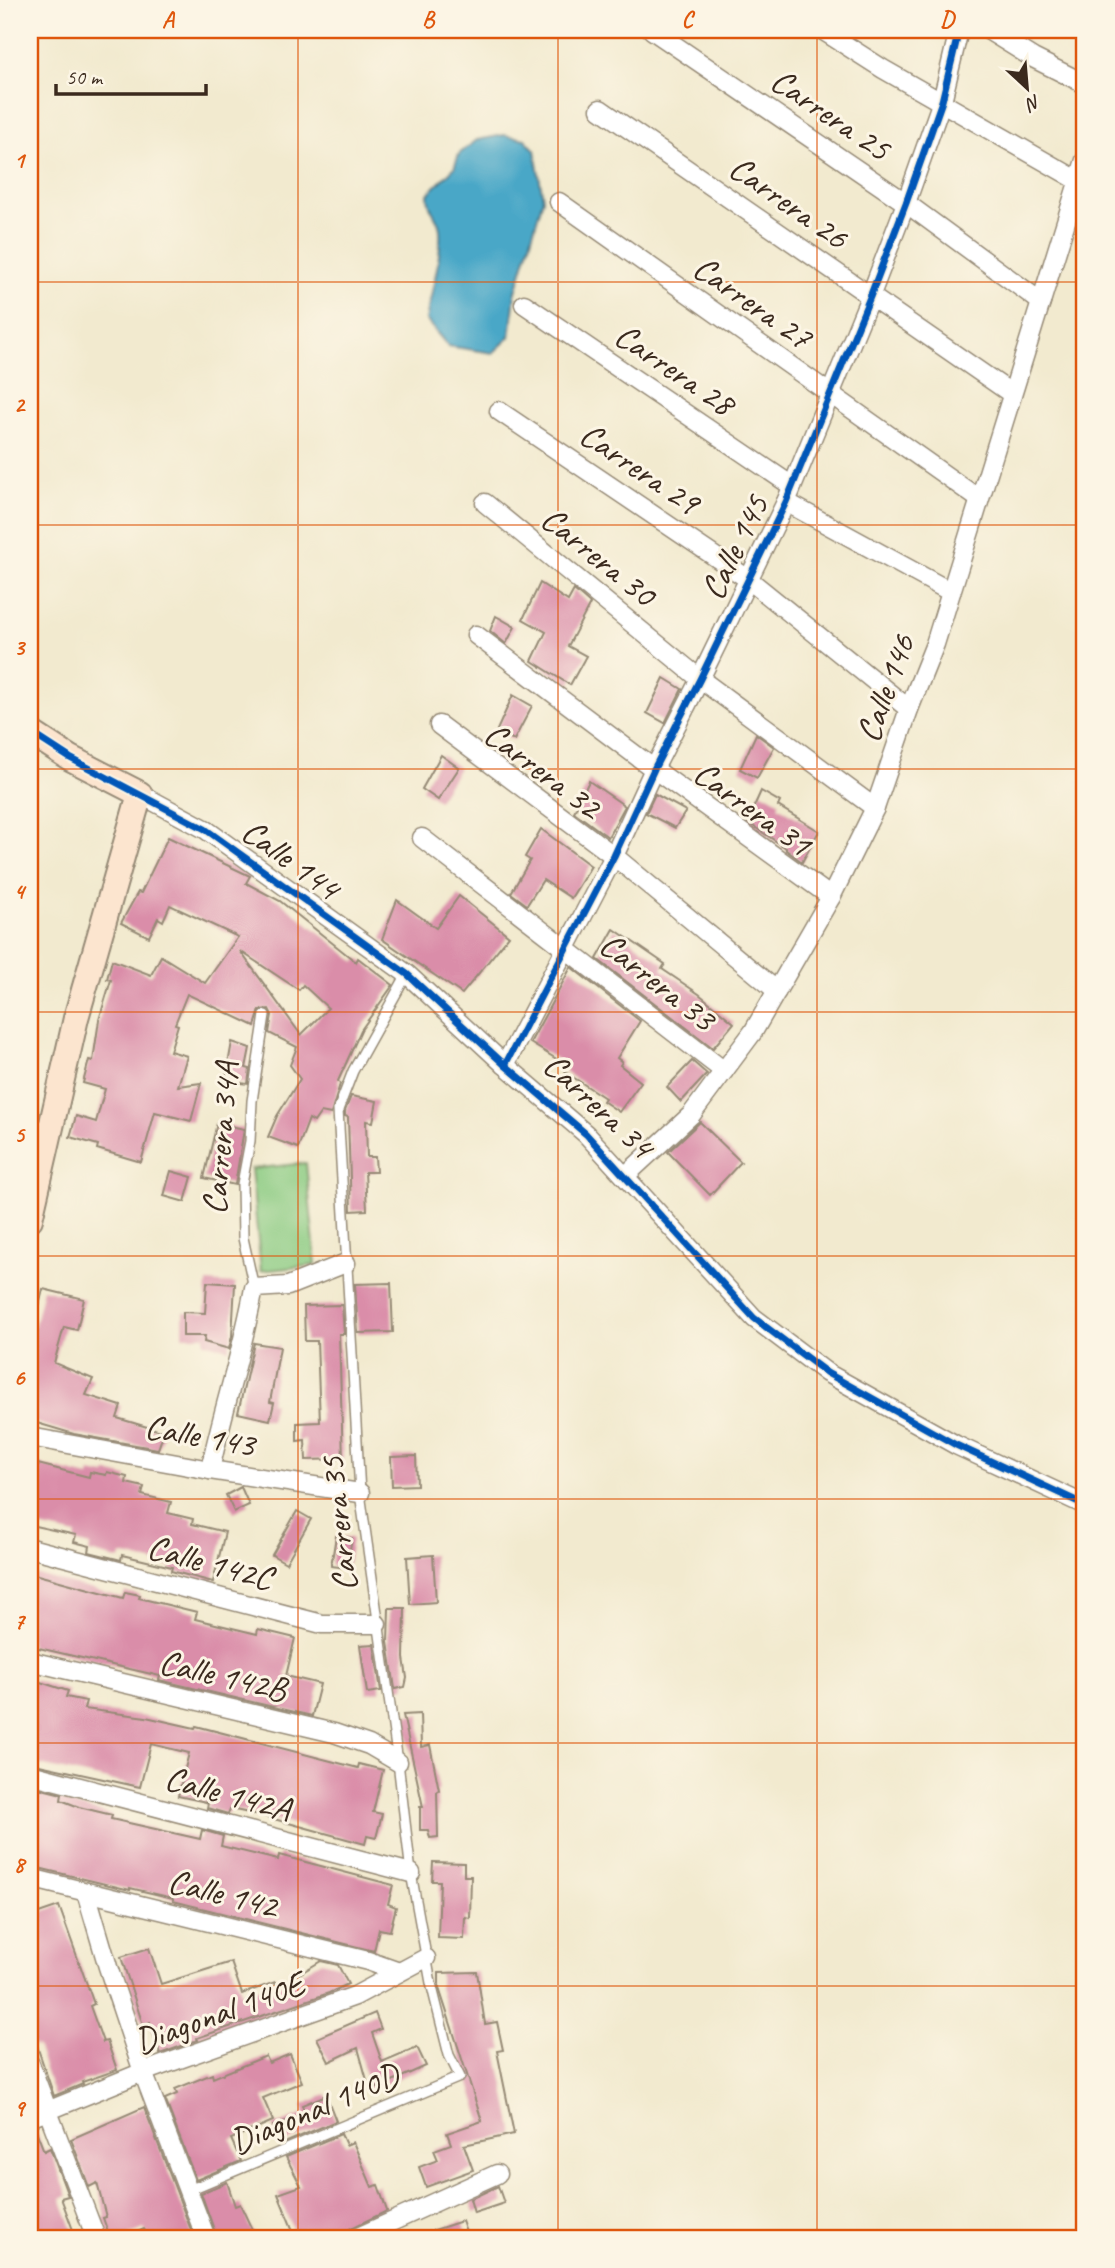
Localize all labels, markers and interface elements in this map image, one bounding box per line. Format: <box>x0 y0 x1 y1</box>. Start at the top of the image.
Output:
text: A <box>162 5 176 34</box>
text: B <box>422 5 436 34</box>
text: C <box>682 5 696 34</box>
text: D <box>940 5 956 34</box>
scale bar <box>56 52 206 96</box>
north arrow <box>992 52 1062 122</box>
street label: Carrera 25 <box>762 58 901 172</box>
text: 50 m <box>66 64 104 90</box>
text: N <box>1021 89 1045 117</box>
street label: Carrera 26 <box>720 145 858 260</box>
text: 1 <box>14 146 27 175</box>
street label: Carrera 27 <box>684 245 823 361</box>
street label: Carrera 28 <box>606 313 746 428</box>
text: 2 <box>14 390 27 419</box>
street label: Carrera 29 <box>571 412 711 527</box>
street label: Calle 145 <box>690 486 780 607</box>
street label: Carrera 30 <box>532 496 667 618</box>
street label: Calle 146 <box>845 627 926 748</box>
text: 3 <box>14 633 27 662</box>
street label: Carrera 32 <box>475 712 613 831</box>
street label: Carrera 31 <box>685 750 822 868</box>
street label: Calle 144 <box>233 809 351 912</box>
text: 4 <box>14 877 27 906</box>
street label: Carrera 33 <box>591 922 727 1042</box>
street label: Carrera 34 <box>534 1043 666 1170</box>
street label: Carrera 34A <box>191 1059 250 1216</box>
text: 5 <box>14 1120 26 1149</box>
text: 6 <box>14 1363 27 1392</box>
street label: Calle 143 <box>141 1404 261 1468</box>
street label: Carrera 35 <box>309 1452 368 1594</box>
street label: Calle 142C <box>143 1524 281 1602</box>
text: 7 <box>14 1607 27 1636</box>
street label: Calle 142B <box>155 1639 293 1713</box>
street label: Calle 142A <box>160 1755 297 1832</box>
text: 8 <box>14 1850 27 1879</box>
street label: Calle 142 <box>164 1858 285 1929</box>
street label: Diagonal 140E <box>128 1959 314 2064</box>
street label: Diagonal 140D <box>223 2052 408 2164</box>
text: 9 <box>14 2094 27 2123</box>

